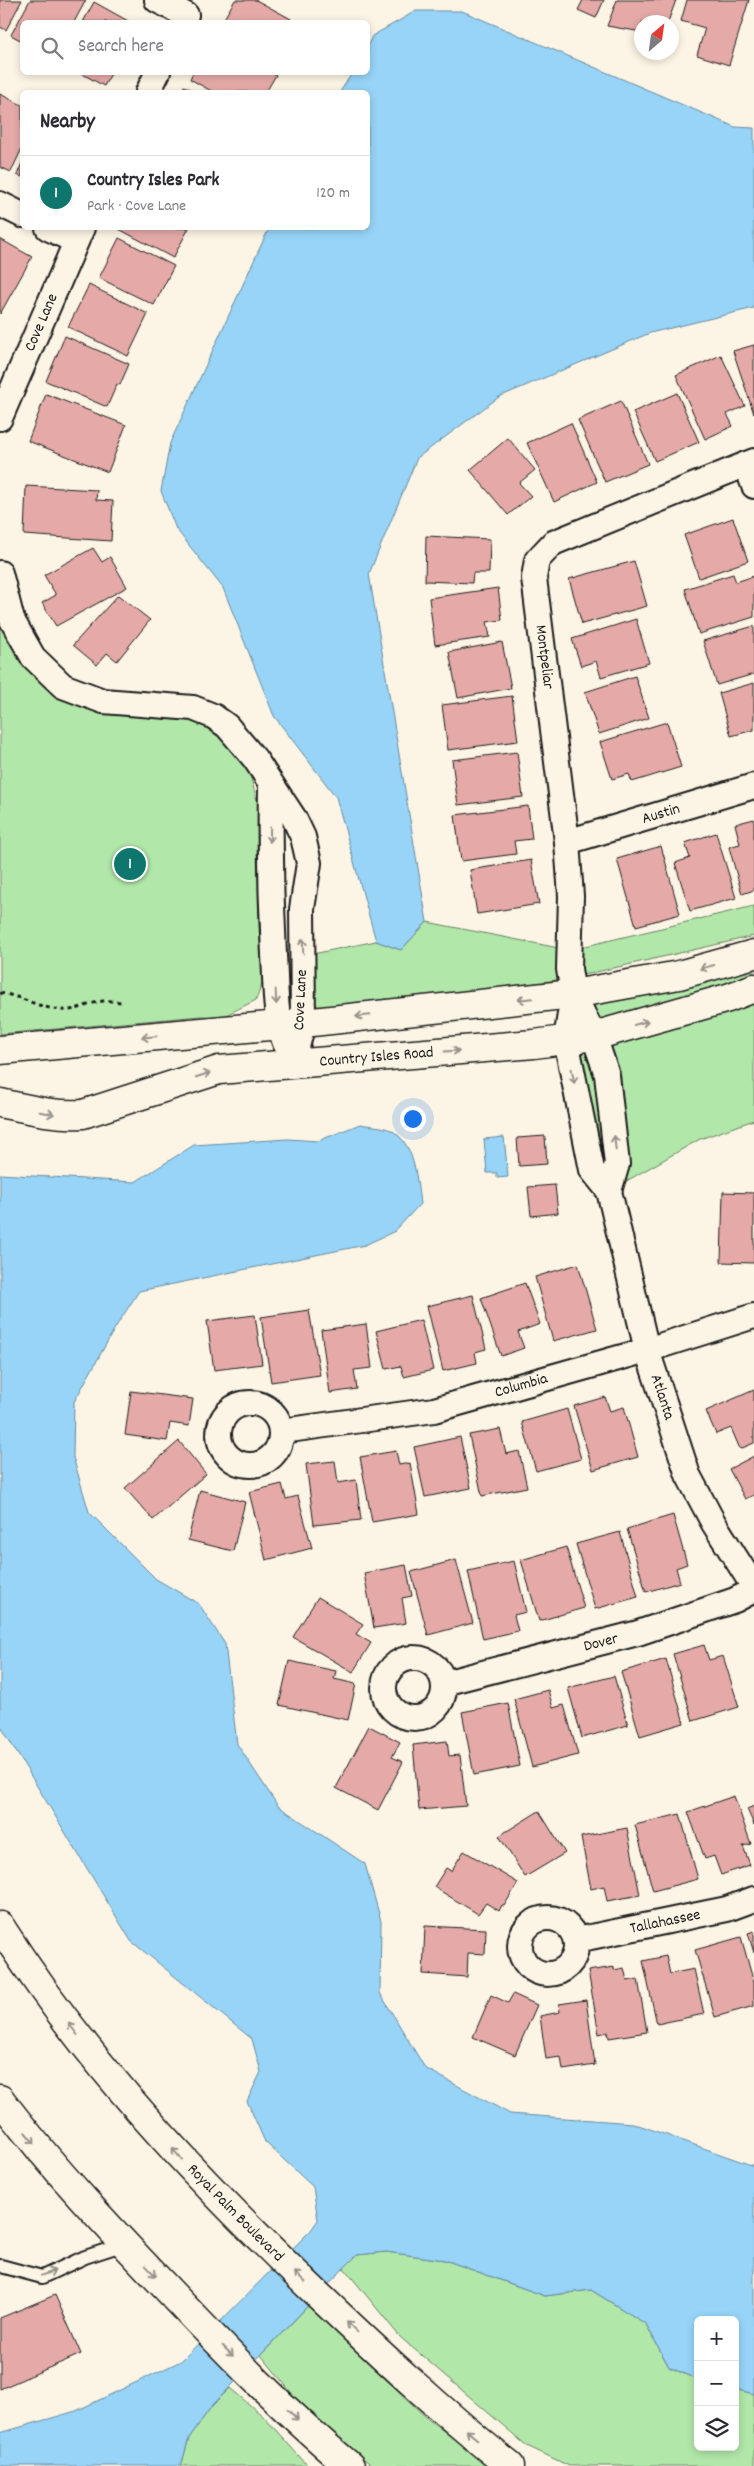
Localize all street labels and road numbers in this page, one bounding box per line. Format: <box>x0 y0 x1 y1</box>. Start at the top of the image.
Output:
street label: Cove Lane <box>19 290 64 355</box>
street label: Montpeliar <box>529 624 559 690</box>
street label: Austin <box>639 797 683 830</box>
street label: Cove Lane <box>288 969 314 1031</box>
street label: Country Isles Road <box>319 1041 434 1073</box>
street label: Columbia <box>492 1367 551 1404</box>
street label: Atlanta <box>644 1371 681 1423</box>
street label: Dover <box>581 1627 621 1658</box>
street label: Tallahassee <box>628 1903 702 1940</box>
street label: Royal Palm Boulevard <box>182 2159 289 2267</box>

